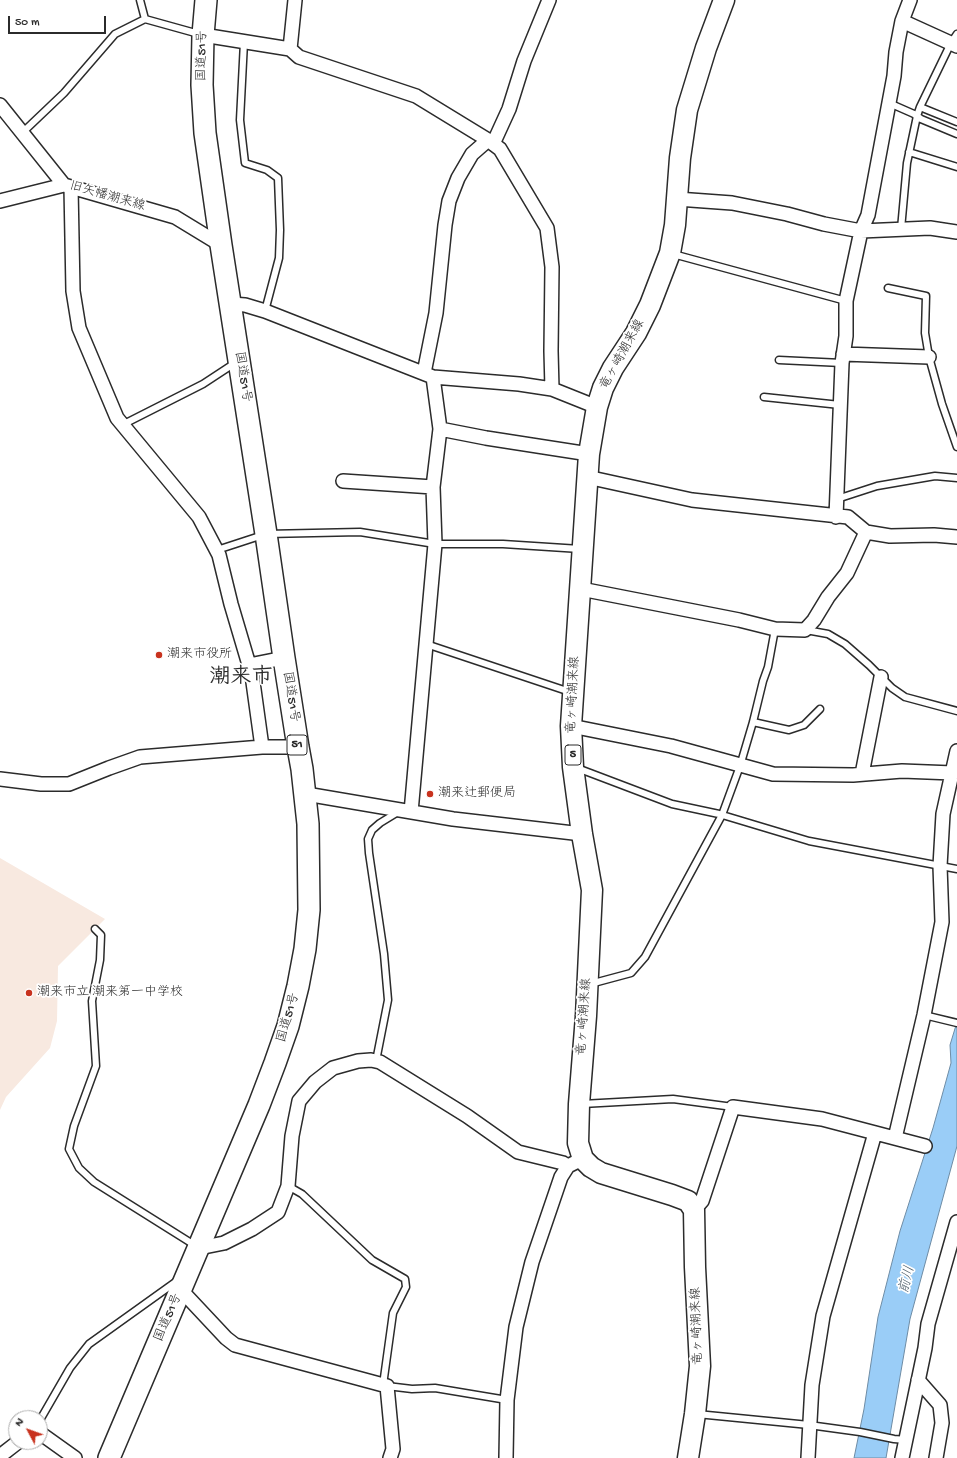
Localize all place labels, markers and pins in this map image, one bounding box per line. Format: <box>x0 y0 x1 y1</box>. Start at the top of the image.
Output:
place label: 潮来市役所 <box>167 647 232 663</box>
marker: 潮来市役所 <box>154 650 164 660</box>
place label: 潮来辻郵便局 <box>438 786 516 802</box>
marker: 潮来辻郵便局 <box>425 789 435 799</box>
place label: 潮来市立 潮来第一中学校 <box>37 985 183 1001</box>
marker: 潮来市立 潮来第一中学校 <box>24 988 34 998</box>

